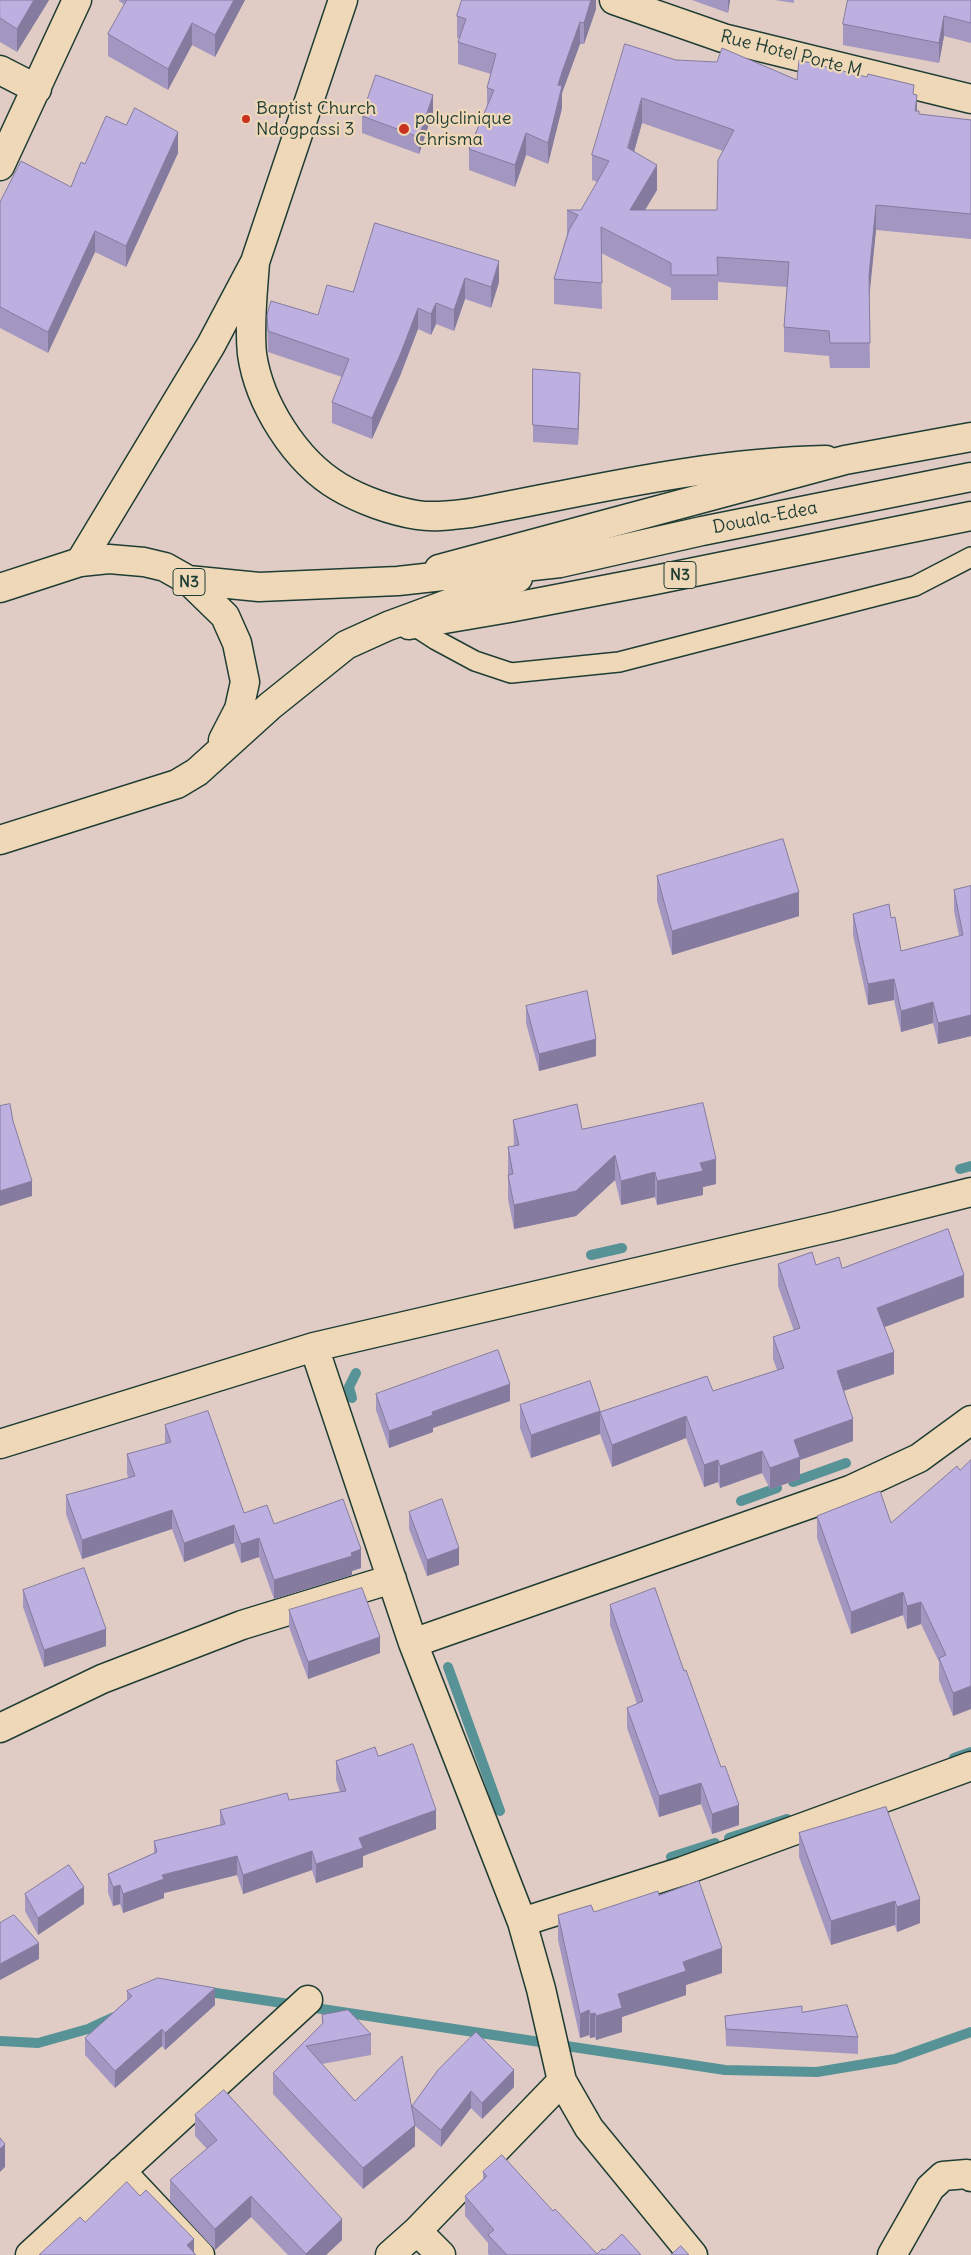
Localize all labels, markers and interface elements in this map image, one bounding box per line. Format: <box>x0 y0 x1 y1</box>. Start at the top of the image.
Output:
street label: Rue Hotel Porte M <box>718 26 864 82</box>
place label: Baptist Church Ndogpassi 3 <box>256 98 376 140</box>
place label: polyclinique Chrisma <box>415 108 511 150</box>
marker: Baptist Church Ndogpassi 3 <box>240 113 252 125</box>
marker: polyclinique Chrisma <box>397 122 411 136</box>
street label: Douala-Edea <box>711 497 819 539</box>
road number: N3 <box>664 562 696 588</box>
road number: N3 <box>173 568 205 596</box>

